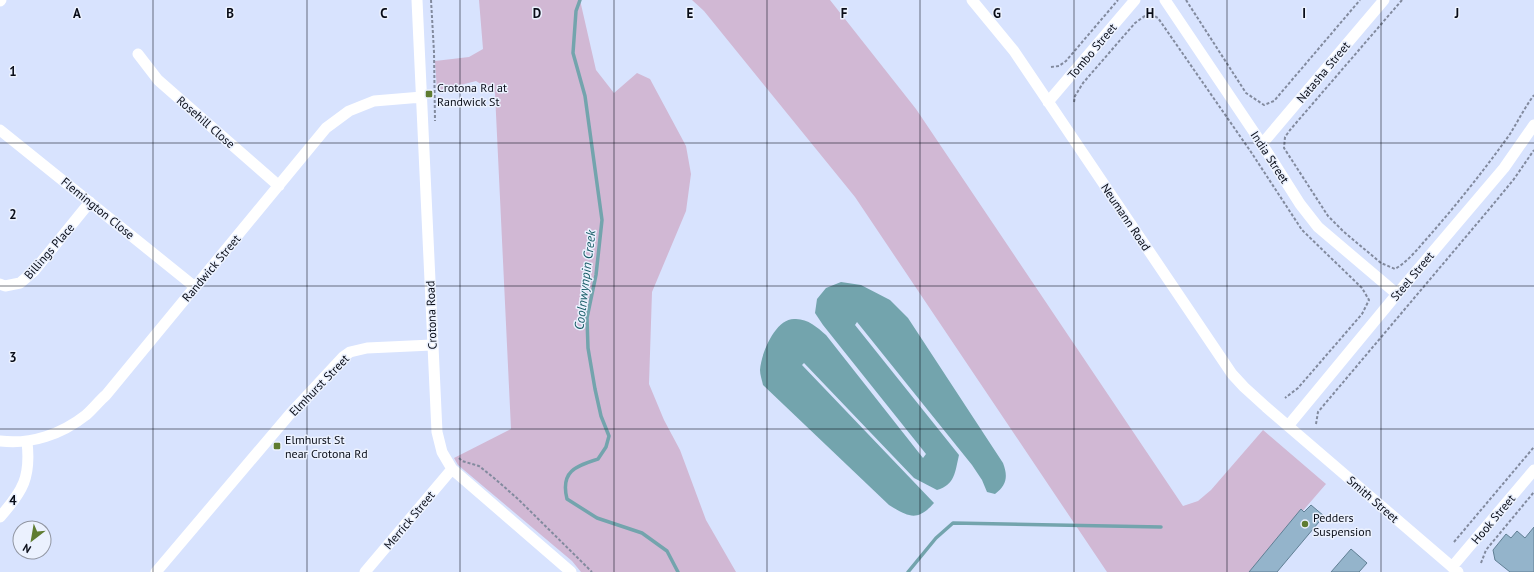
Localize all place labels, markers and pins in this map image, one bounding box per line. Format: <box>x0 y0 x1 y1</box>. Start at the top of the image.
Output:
place label: Crotona Rd at Randwick St <box>437 80 507 109</box>
marker: Crotona Rd at Randwick St <box>424 89 434 99</box>
place label: Elmhurst St near Crotona Rd <box>285 432 368 461</box>
marker: Elmhurst St near Crotona Rd <box>272 441 282 451</box>
place label: Pedders Suspension <box>1313 510 1371 539</box>
marker: Pedders Suspension <box>1300 519 1310 529</box>

